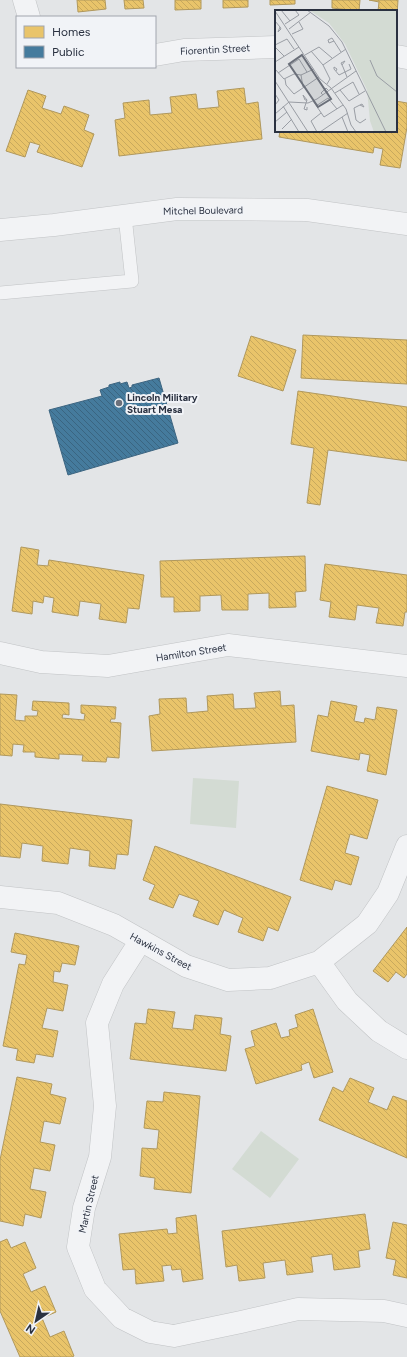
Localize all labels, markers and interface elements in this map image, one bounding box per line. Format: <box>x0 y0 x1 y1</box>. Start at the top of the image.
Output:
inset map <box>275 10 397 132</box>
legend <box>16 16 156 68</box>
text: Homes <box>52 25 91 39</box>
street label: Fiorentin Street <box>180 41 251 58</box>
text: Public <box>52 45 85 59</box>
street label: Mitchel Boulevard <box>163 203 243 218</box>
place label: Lincoln Military Stuart Mesa <box>127 391 198 416</box>
marker: Lincoln Military Stuart Mesa <box>114 398 124 408</box>
street label: Hamilton Street <box>155 640 227 664</box>
street label: Hawkins Street <box>128 930 194 973</box>
street label: Martin Street <box>76 1174 102 1234</box>
north arrow <box>16 1301 56 1341</box>
text: N <box>24 1321 38 1337</box>

